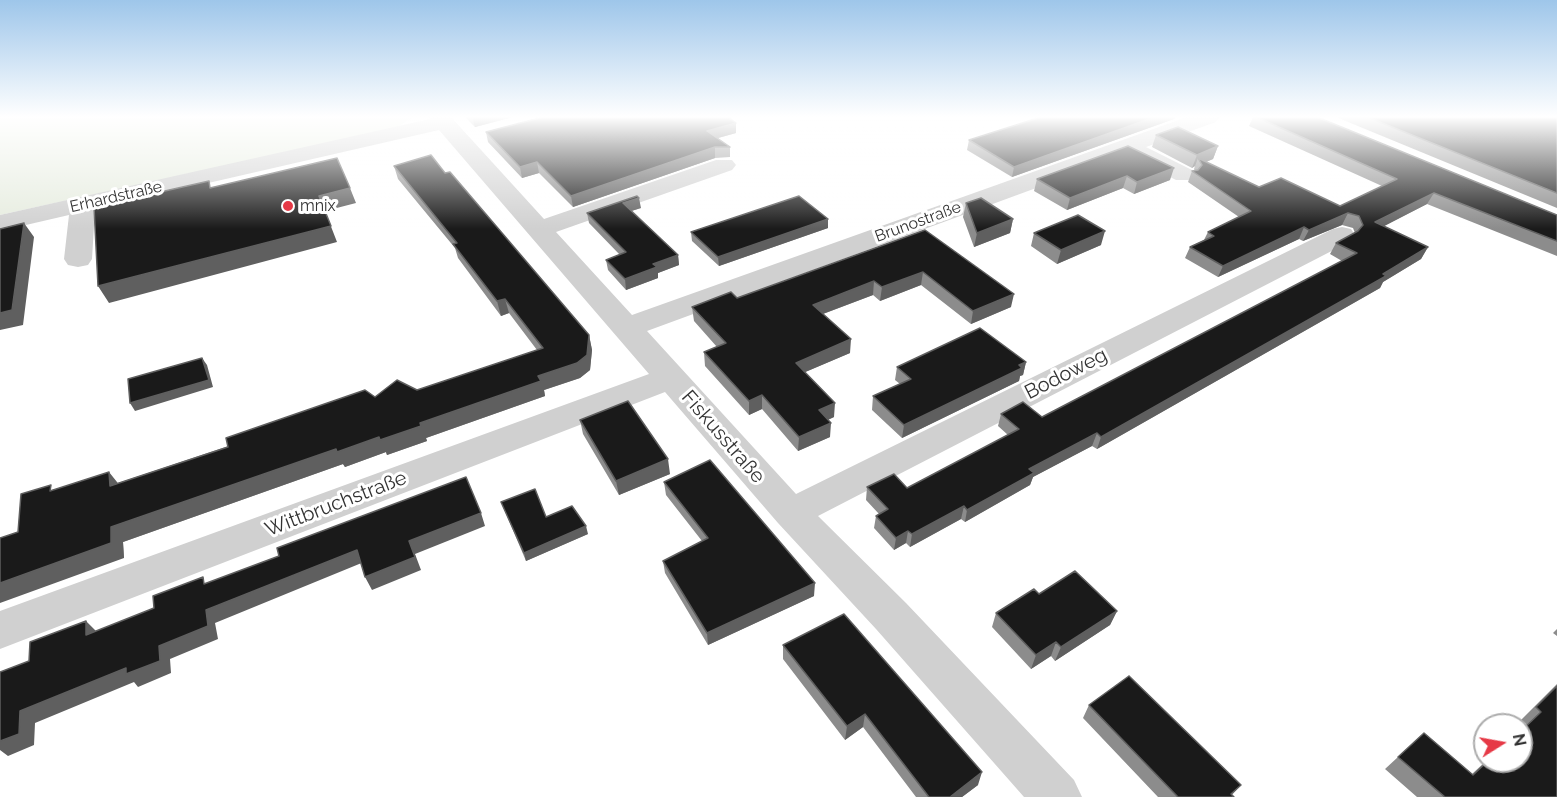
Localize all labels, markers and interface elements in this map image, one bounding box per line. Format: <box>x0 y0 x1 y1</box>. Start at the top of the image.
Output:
street label: Erhardstraße <box>68 177 164 217</box>
place label: mnix <box>300 196 336 216</box>
street label: Brunostraße <box>872 198 964 246</box>
marker: mnix <box>281 199 295 213</box>
street label: Bodoweg <box>1021 343 1111 405</box>
street label: Fiskusstraße <box>676 386 770 488</box>
street label: Wittbruchstraße <box>262 466 410 542</box>
north arrow <box>1473 713 1533 773</box>
text: N <box>1509 732 1530 748</box>

